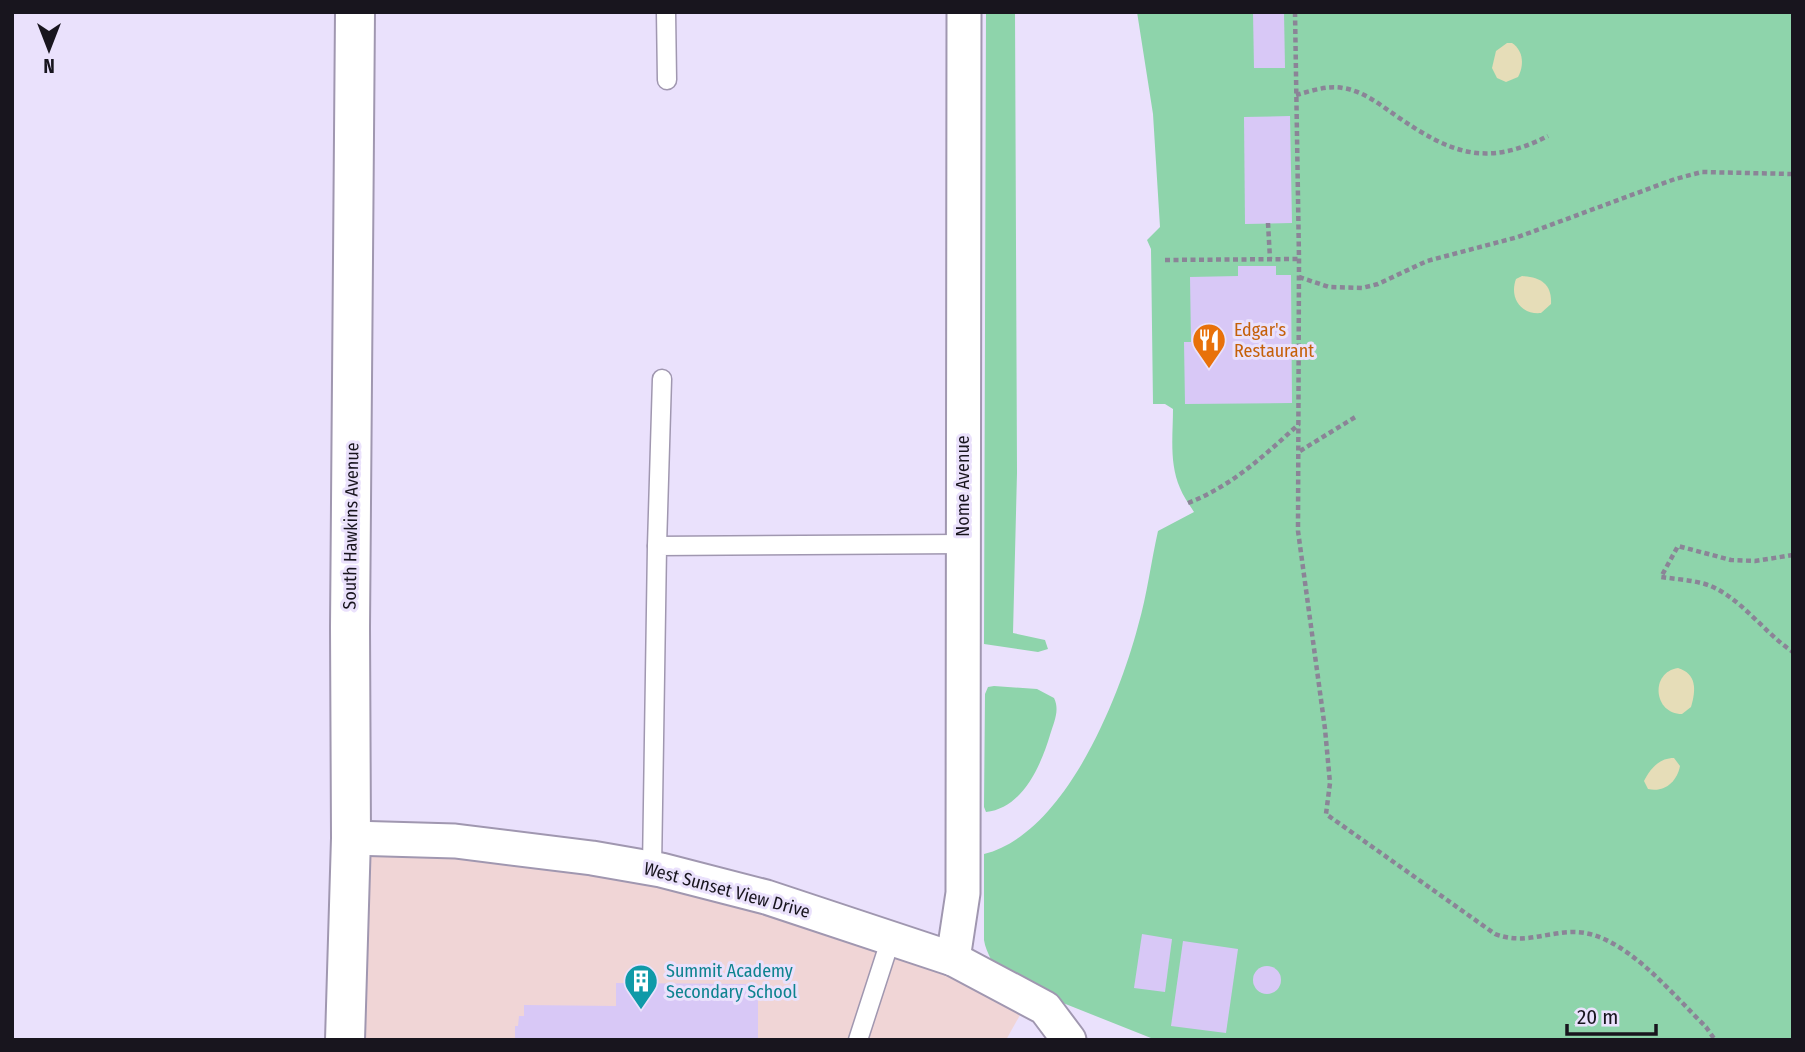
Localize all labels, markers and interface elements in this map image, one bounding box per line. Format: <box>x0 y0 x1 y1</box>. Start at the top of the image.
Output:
north arrow <box>14 14 84 84</box>
text: N <box>43 54 55 77</box>
place label: Edgar's Restaurant <box>1234 319 1314 362</box>
restaurant icon: Edgar's Restaurant <box>1190 321 1228 370</box>
street label: Nome Avenue <box>952 435 974 537</box>
street label: South Hawkins Avenue <box>339 442 363 610</box>
street label: West Sunset View Drive <box>641 857 813 923</box>
place label: Summit Academy Secondary School <box>666 960 797 1003</box>
building icon: Summit Academy Secondary School <box>622 962 660 1011</box>
scale bar <box>1567 992 1656 1036</box>
text: 20 m <box>1577 1004 1618 1030</box>

